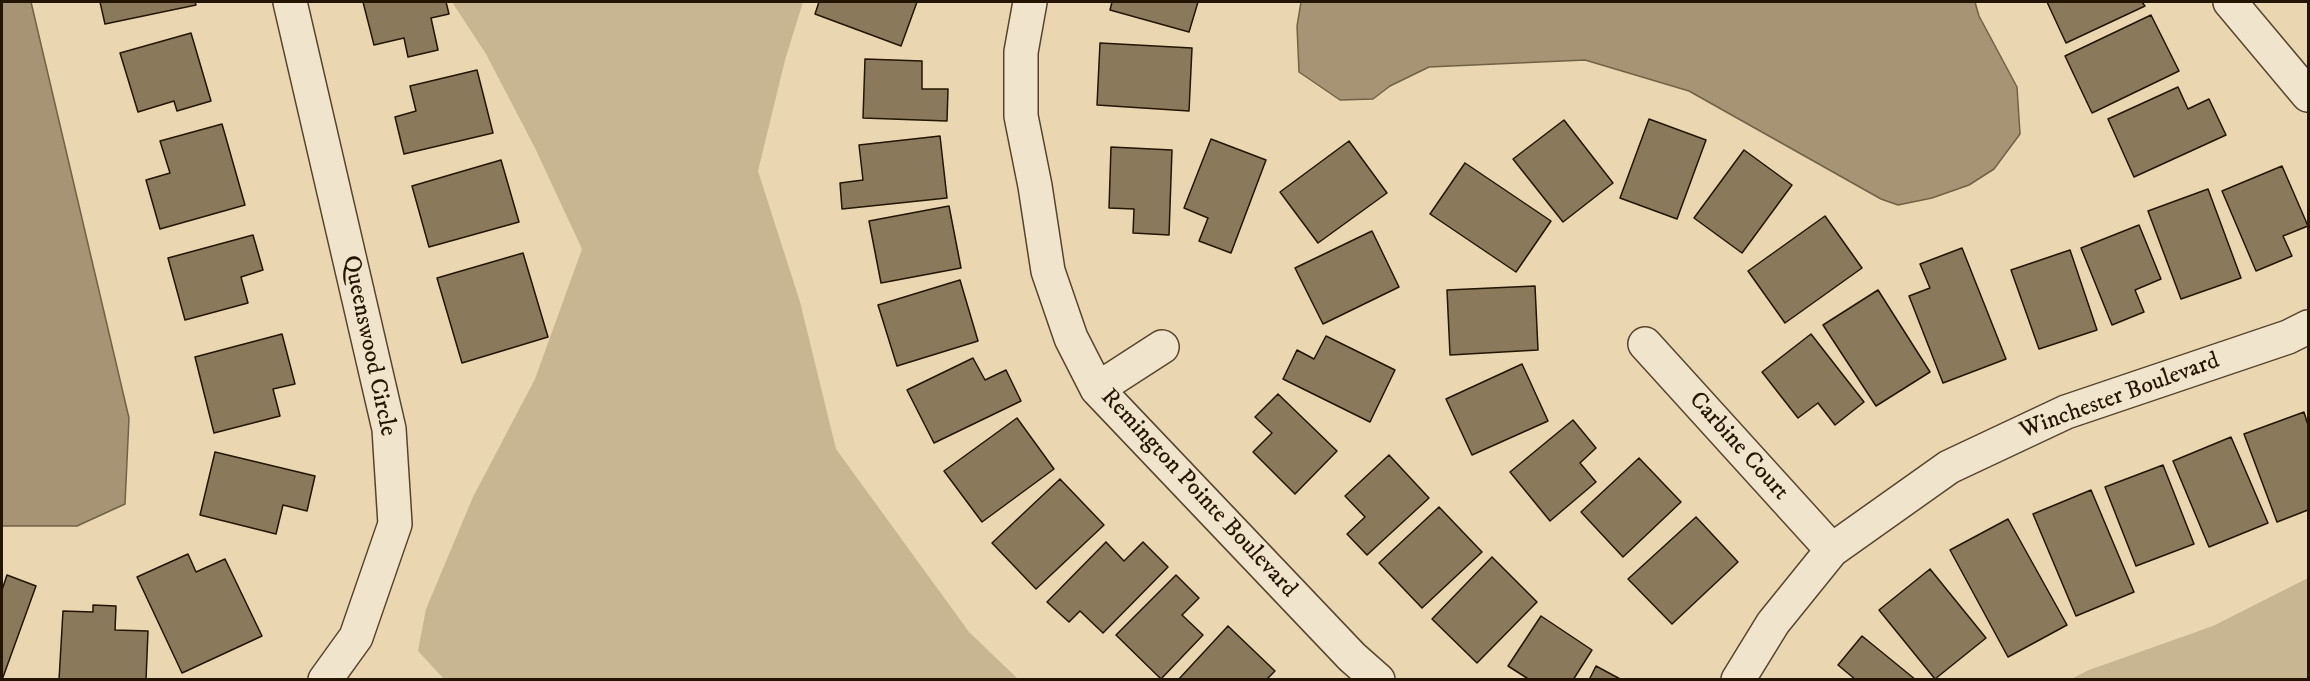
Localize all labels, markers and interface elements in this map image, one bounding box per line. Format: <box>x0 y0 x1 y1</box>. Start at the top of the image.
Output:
street label: Queenswood Circle <box>335 253 401 439</box>
street label: Winchester Boulevard <box>2016 348 2224 446</box>
street label: Remington Pointe Boulevard <box>1094 384 1302 604</box>
street label: Carbine Court <box>1682 387 1794 507</box>

